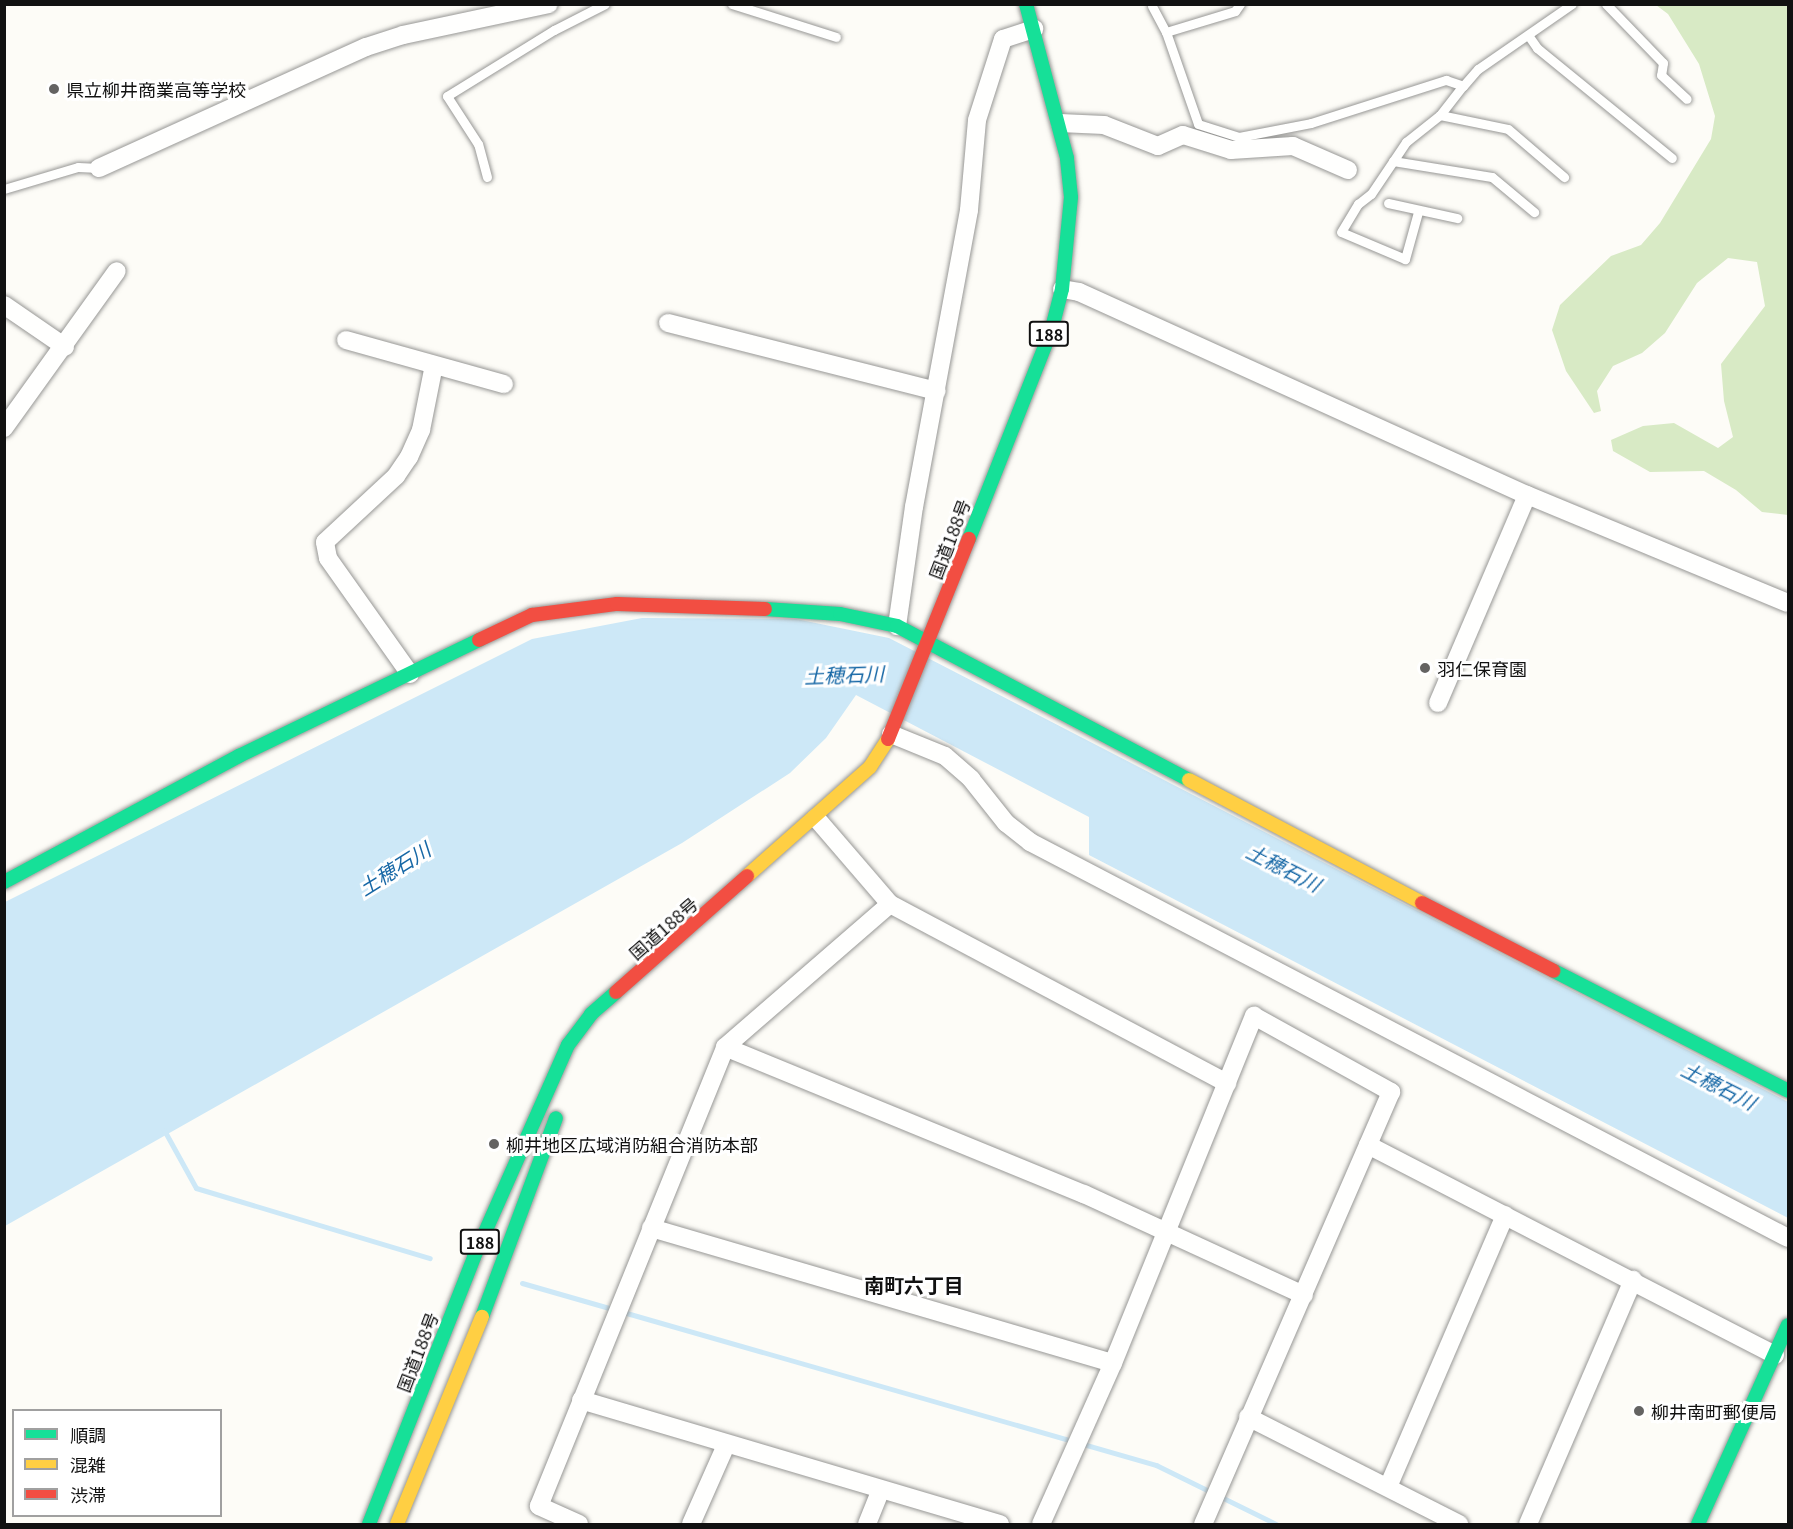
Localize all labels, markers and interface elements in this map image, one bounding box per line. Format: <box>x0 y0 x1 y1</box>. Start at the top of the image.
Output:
place label: 県立柳井商業高等学校 <box>66 78 246 100</box>
marker: 県立柳井商業高等学校 <box>47 82 61 96</box>
road number: 188 <box>1028 321 1070 347</box>
street label: 国道188号 <box>924 496 974 582</box>
place label: 羽仁保育園 <box>1437 657 1527 679</box>
water label: 土穂石川 <box>804 661 884 687</box>
marker: 羽仁保育園 <box>1418 661 1432 675</box>
water label: 土穂石川 <box>354 837 434 899</box>
water label: 土穂石川 <box>1243 838 1325 896</box>
street label: 国道188号 <box>624 892 702 964</box>
water label: 土穂石川 <box>1678 1056 1760 1114</box>
place label: 柳井地区広域消防組合消防本部 <box>506 1133 758 1155</box>
marker: 柳井地区広域消防組合消防本部 <box>487 1137 501 1151</box>
road number: 188 <box>459 1229 501 1255</box>
district label: 南町六丁目 <box>864 1272 964 1296</box>
street label: 国道188号 <box>392 1309 442 1395</box>
place label: 柳井南町郵便局 <box>1651 1400 1777 1422</box>
marker: 柳井南町郵便局 <box>1632 1404 1646 1418</box>
legend <box>12 1409 222 1517</box>
text: 順調 <box>70 1421 106 1447</box>
text: 混雑 <box>70 1451 106 1477</box>
text: 渋滞 <box>70 1481 106 1507</box>

